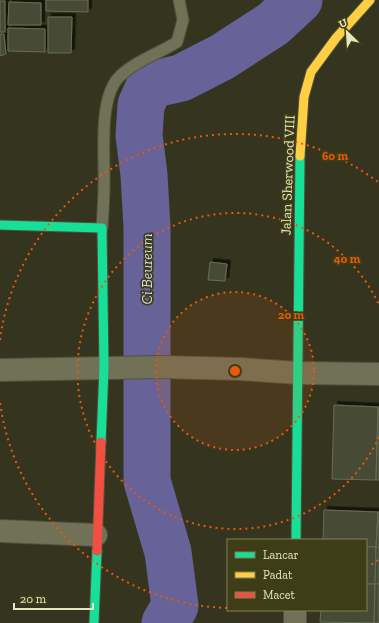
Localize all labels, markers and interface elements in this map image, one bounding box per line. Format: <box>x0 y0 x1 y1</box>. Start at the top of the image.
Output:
north arrow <box>327 12 367 52</box>
text: U <box>337 16 349 31</box>
street label: Jalan Sherwood VIII <box>277 115 299 235</box>
text: 60 m <box>322 149 349 163</box>
water label: Ci Beureum <box>138 233 156 305</box>
text: 40 m <box>334 252 361 266</box>
text: 20 m <box>278 308 305 322</box>
centre of rings <box>228 364 242 378</box>
legend <box>227 539 367 611</box>
text: Lancar <box>263 548 299 562</box>
text: Padat <box>263 568 293 582</box>
scale bar <box>14 585 93 611</box>
text: Macet <box>263 588 295 602</box>
text: 20 m <box>20 592 47 606</box>

